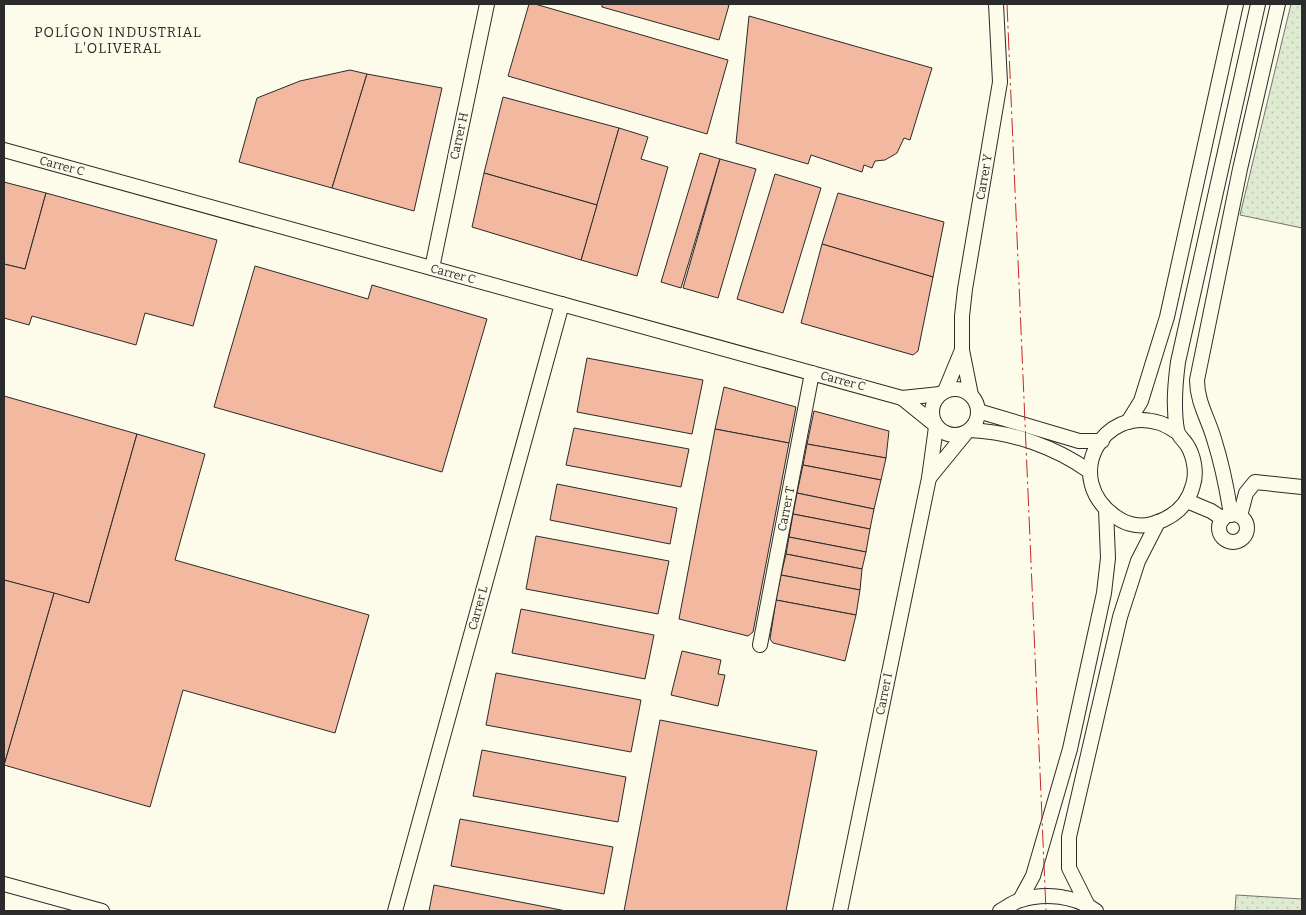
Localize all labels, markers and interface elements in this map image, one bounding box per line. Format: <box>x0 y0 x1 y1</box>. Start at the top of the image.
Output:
district label: POLÍGON INDUSTRIAL L'OLIVERAL <box>34 23 202 57</box>
street label: Carrer H <box>447 111 471 161</box>
street label: Carrer C <box>38 153 86 179</box>
street label: Carrer Y <box>973 153 995 201</box>
street label: Carrer C <box>429 261 477 287</box>
street label: Carrer C <box>819 368 867 394</box>
street label: Carrer T <box>775 485 797 533</box>
street label: Carrer L <box>465 584 491 632</box>
street label: Carrer I <box>873 672 895 716</box>

